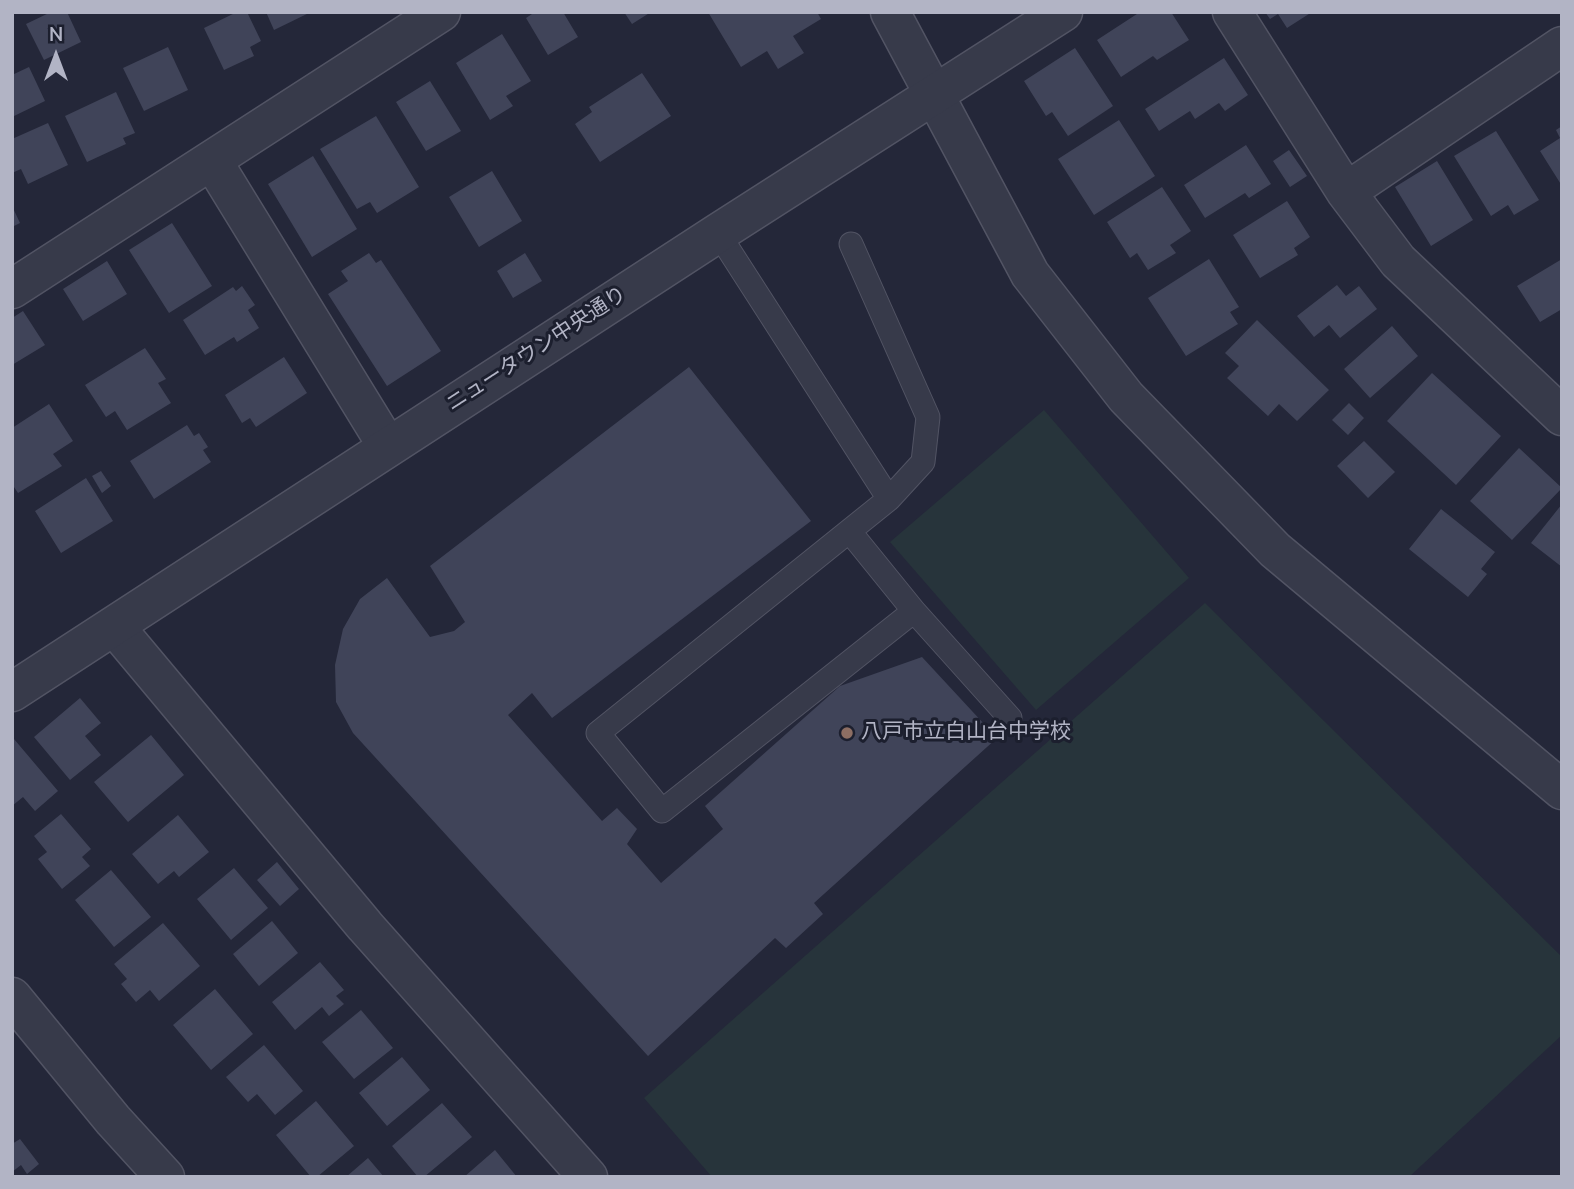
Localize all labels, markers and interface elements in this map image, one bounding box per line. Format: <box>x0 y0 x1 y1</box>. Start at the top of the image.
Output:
north arrow <box>21 21 91 91</box>
text: N <box>49 22 63 48</box>
street label: ニュータウン中央通り <box>442 282 632 418</box>
place label: 八戸市立白山台中学校 <box>861 720 1071 746</box>
marker: 八戸市立白山台中学校 <box>839 725 855 741</box>

